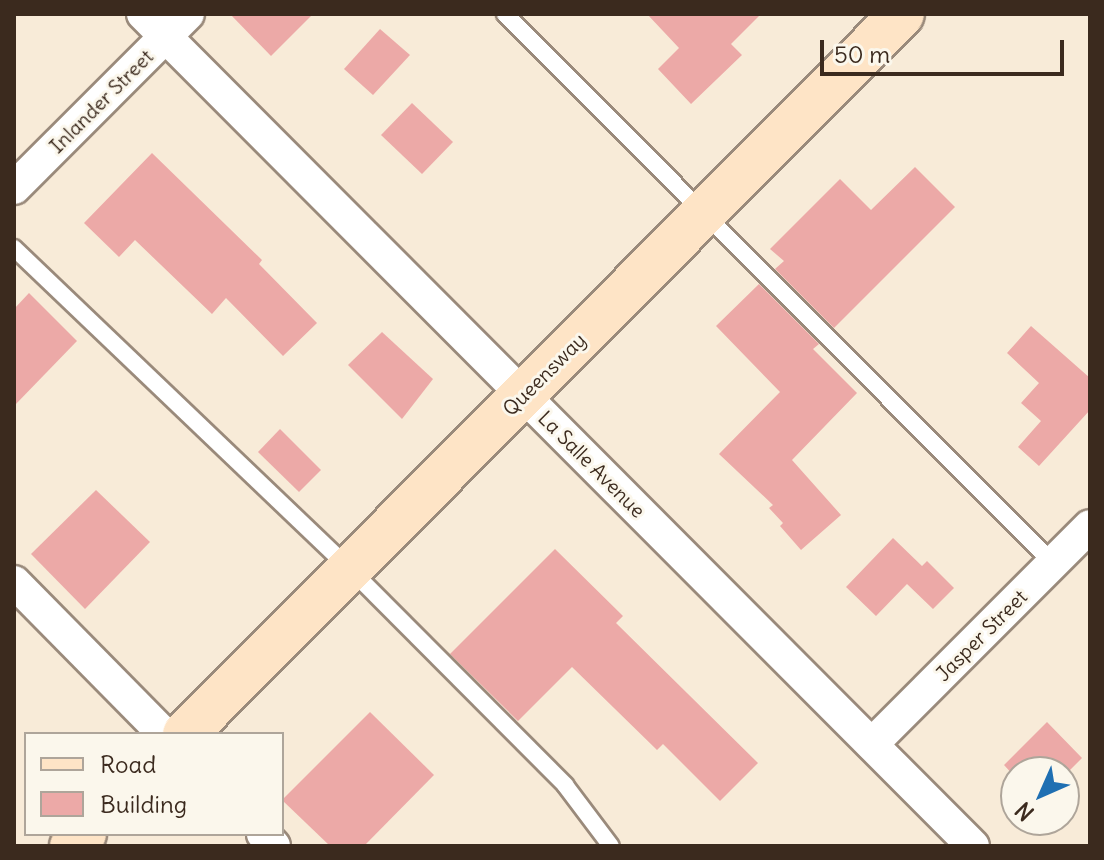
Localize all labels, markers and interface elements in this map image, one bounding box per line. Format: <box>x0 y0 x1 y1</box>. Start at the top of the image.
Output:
scale bar <box>824 24 1068 74</box>
text: 50 m <box>834 39 890 69</box>
street label: Inlander Street <box>44 44 158 158</box>
street label: Queensway <box>498 328 590 420</box>
street label: La Salle Avenue <box>534 406 650 522</box>
street label: Jasper Street <box>930 584 1032 686</box>
legend <box>24 732 284 836</box>
text: Road <box>100 749 156 779</box>
north arrow <box>1000 756 1080 836</box>
text: Building <box>100 789 187 819</box>
text: N <box>1009 796 1040 827</box>

